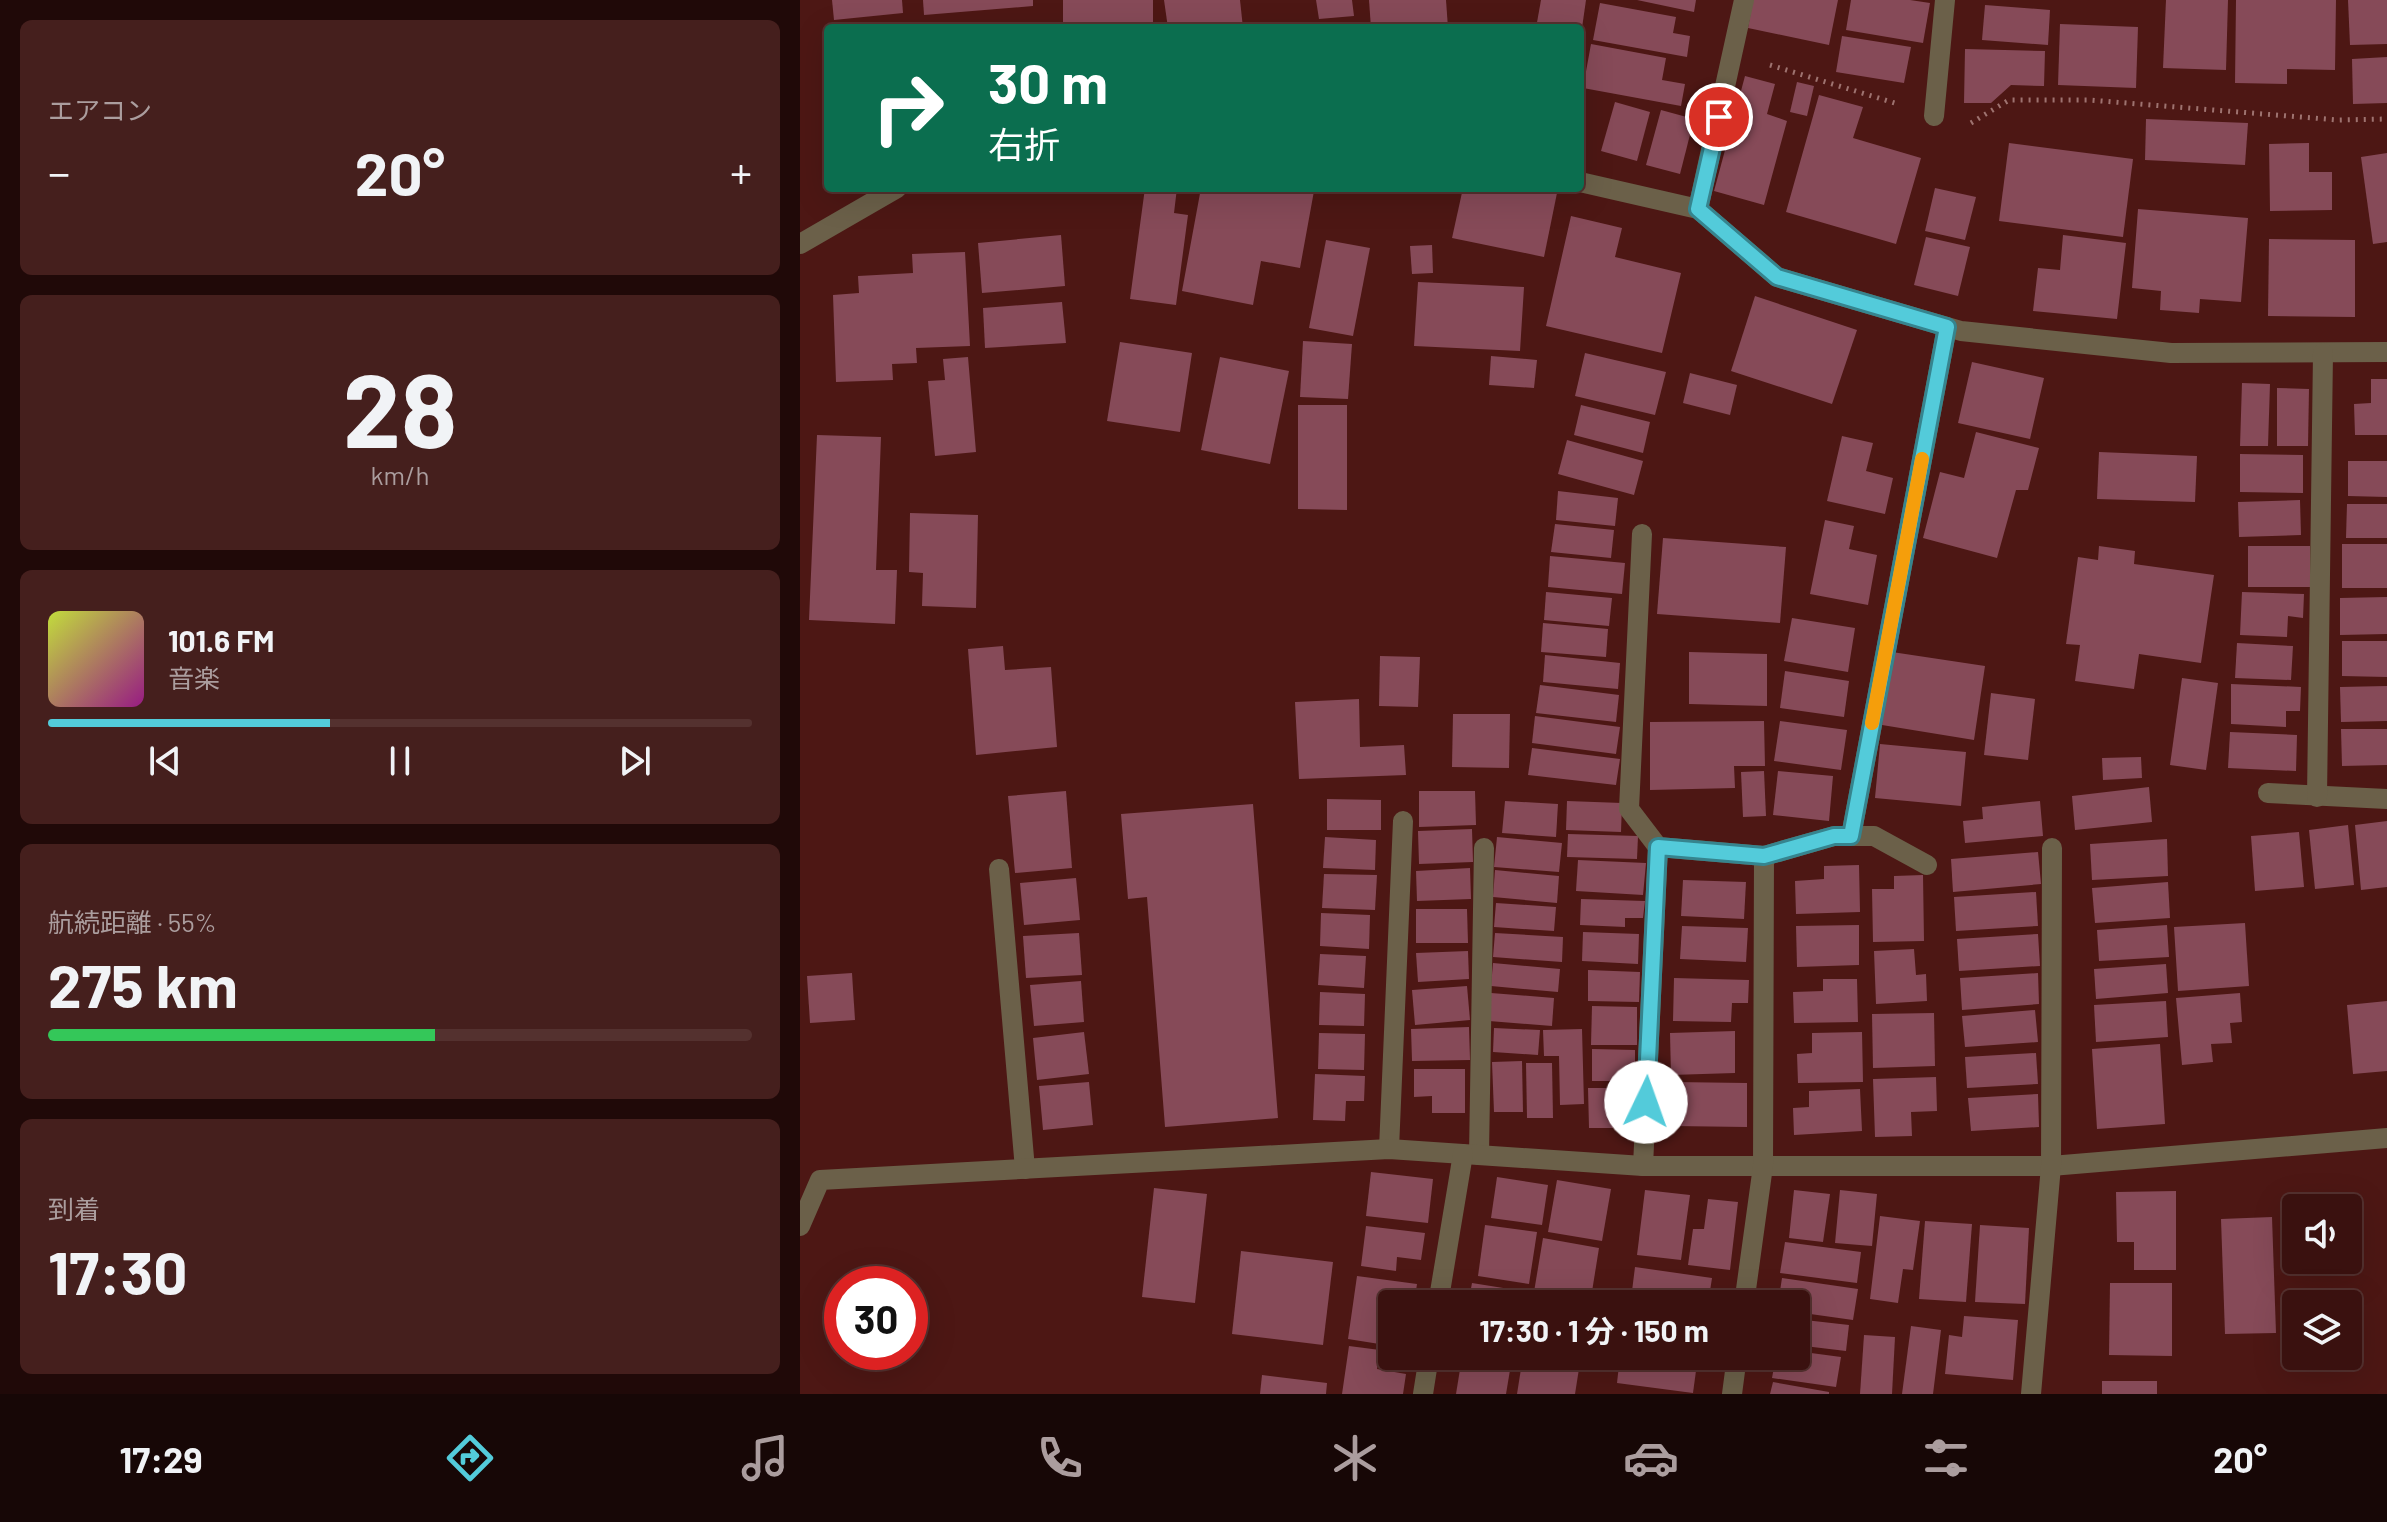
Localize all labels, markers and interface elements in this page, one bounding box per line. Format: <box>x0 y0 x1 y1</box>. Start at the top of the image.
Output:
text: 30 m <box>988 48 1108 115</box>
icon: right <box>856 56 960 160</box>
pin <box>1685 83 1753 151</box>
text: エアコン <box>48 94 152 125</box>
icon: arrive <box>1697 95 1741 139</box>
text: 右折 <box>988 122 1060 165</box>
text: 20° <box>355 136 445 208</box>
text: − <box>48 145 70 198</box>
text: + <box>730 145 752 198</box>
text: 28 <box>343 344 457 469</box>
text: km/h <box>371 459 429 490</box>
text: 101.6 FM <box>168 622 274 658</box>
text: 音楽 <box>168 662 220 693</box>
icon: previous <box>143 739 187 783</box>
icon: pause <box>378 739 422 783</box>
icon: next <box>613 739 657 783</box>
text: 航続距離 · 55% <box>48 906 217 937</box>
text: 275 km <box>48 948 238 1020</box>
position arrow <box>1604 1060 1688 1144</box>
text: 到着 <box>48 1193 100 1224</box>
map controls <box>2282 1194 2362 1370</box>
button: sound <box>2282 1194 2362 1274</box>
text: 17:30 <box>48 1235 187 1307</box>
speed limit sign: 30 <box>824 1266 928 1370</box>
button: layers <box>2282 1290 2362 1370</box>
text: 17:30 · 1 分 · 150 m <box>1479 1312 1709 1348</box>
icon: directions <box>442 1430 498 1486</box>
icon: music <box>737 1430 793 1486</box>
icon: phone <box>1032 1430 1088 1486</box>
icon: climate <box>1327 1430 1383 1486</box>
icon: car <box>1623 1430 1679 1486</box>
icon: filters <box>1918 1430 1974 1486</box>
text: 17:29 <box>120 1437 203 1480</box>
text: 20° <box>2213 1437 2267 1480</box>

